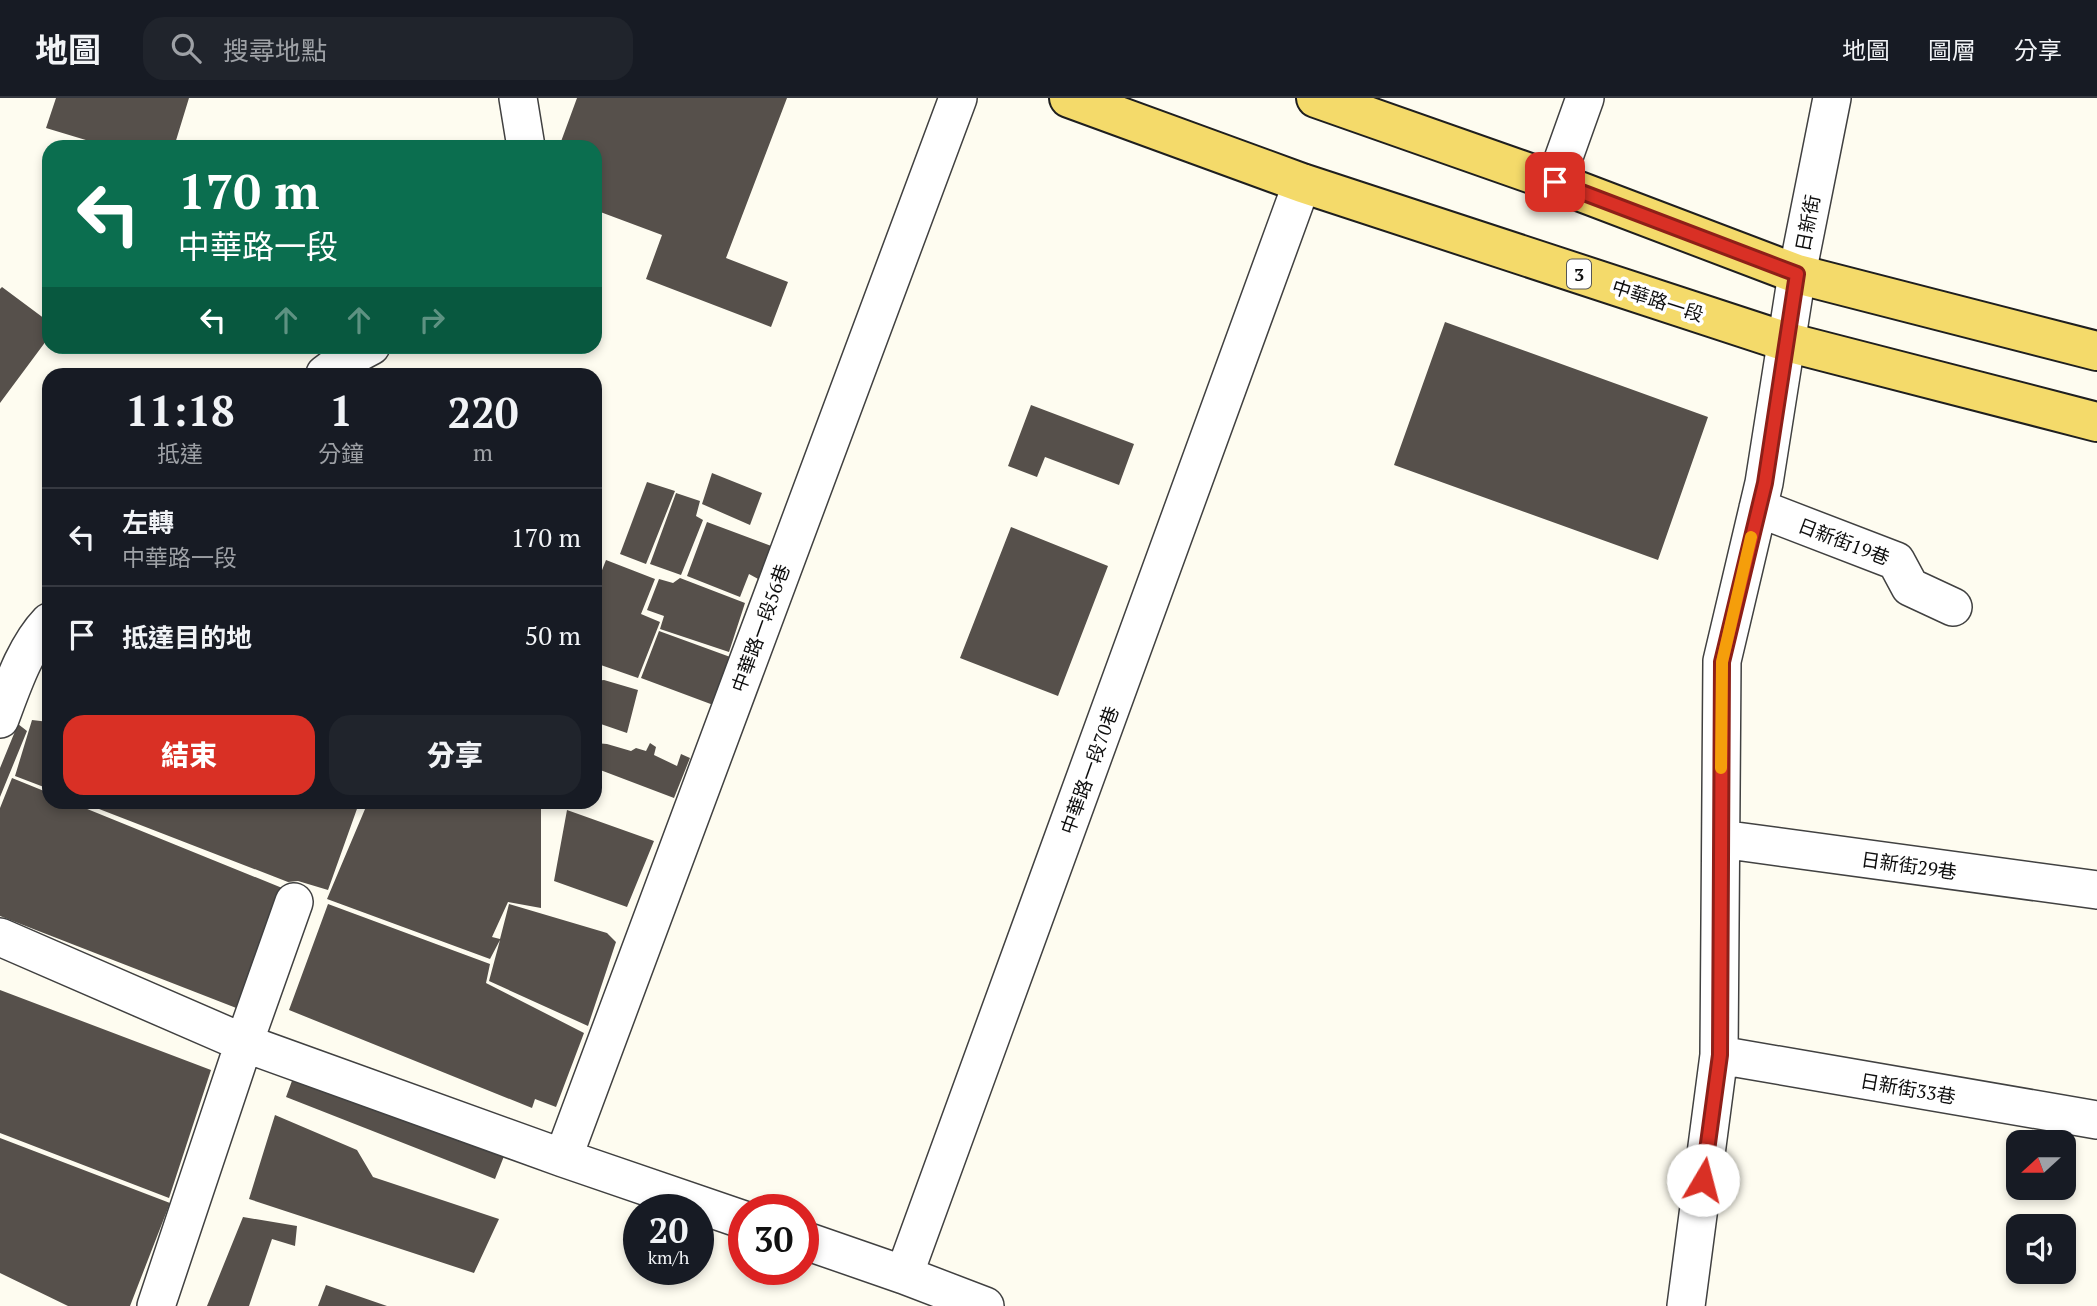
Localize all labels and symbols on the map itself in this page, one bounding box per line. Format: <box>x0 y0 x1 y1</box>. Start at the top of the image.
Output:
pin <box>1525 152 1585 212</box>
street label: 日新街 <box>1789 193 1825 253</box>
road number: 3 <box>1567 260 1591 288</box>
street label: 中華路一段 <box>1609 273 1707 327</box>
street label: 日新街19巷 <box>1795 512 1893 570</box>
street label: 中華路一段56巷 <box>725 561 795 695</box>
street label: 中華路一段70巷 <box>1054 703 1124 837</box>
street label: 日新街29巷 <box>1860 846 1958 884</box>
street label: 日新街33巷 <box>1858 1067 1958 1109</box>
north arrow <box>2006 1130 2076 1200</box>
position arrow <box>1666 1143 1740 1217</box>
speed limit sign: 30 <box>728 1194 819 1285</box>

